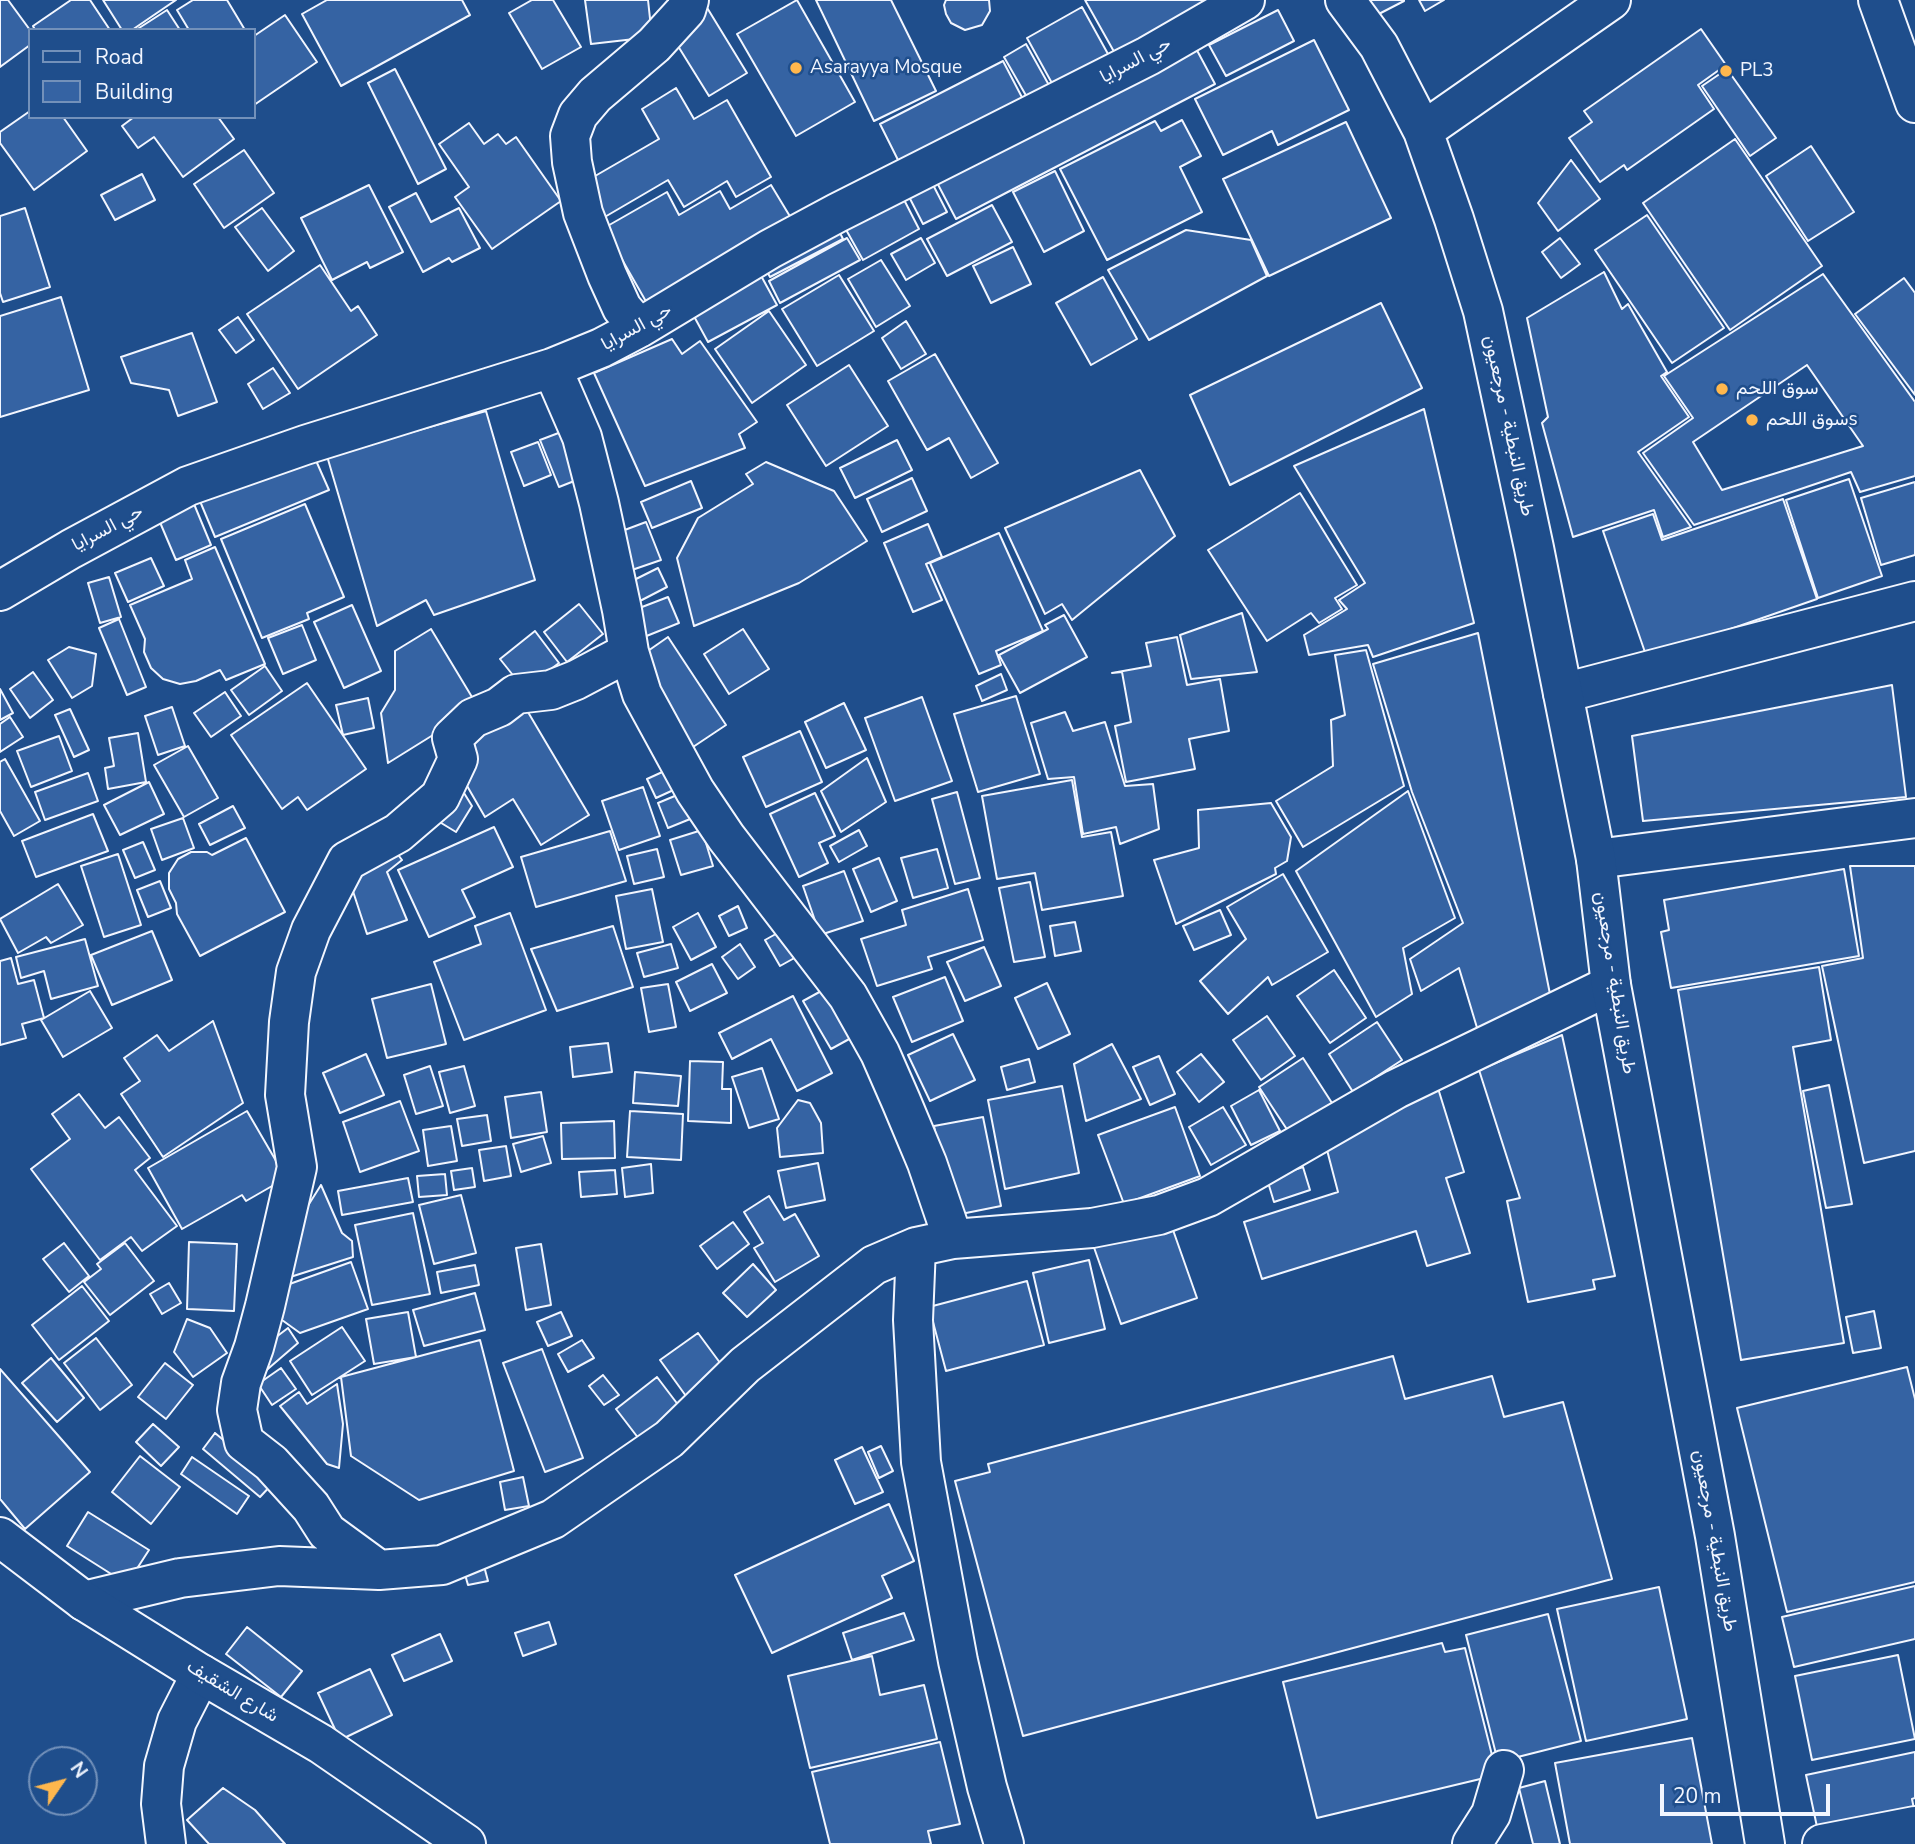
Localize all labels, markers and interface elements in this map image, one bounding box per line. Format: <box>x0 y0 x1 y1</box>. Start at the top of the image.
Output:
legend <box>28 28 256 119</box>
street label: حي السرايا <box>1097 33 1175 89</box>
text: Road <box>95 43 144 71</box>
place label: Asarayya Mosque <box>810 57 962 79</box>
marker: Asarayya Mosque <box>788 60 804 76</box>
place label: PL3 <box>1740 60 1774 82</box>
marker: PL3 <box>1718 63 1734 79</box>
text: Building <box>95 78 173 106</box>
street label: حي السرايا <box>598 299 676 357</box>
street label: طريق النبطية - مرجعيون <box>1478 334 1538 518</box>
place label: سوق اللحم <box>1736 378 1818 400</box>
marker: سوق اللحم <box>1714 381 1730 397</box>
place label: سوق اللحمs <box>1766 409 1858 431</box>
marker: سوق اللحمs <box>1744 412 1760 428</box>
street label: حي السرايا <box>69 501 147 557</box>
street label: طريق النبطية - مرجعيون <box>1588 890 1640 1076</box>
street label: طريق النبطية - مرجعيون <box>1687 1448 1741 1634</box>
street label: شارع الشقيف <box>182 1656 282 1728</box>
north arrow <box>28 1746 98 1816</box>
text: N <box>64 1757 93 1783</box>
scale bar <box>1663 1770 1833 1814</box>
text: 20 m <box>1673 1782 1722 1810</box>

